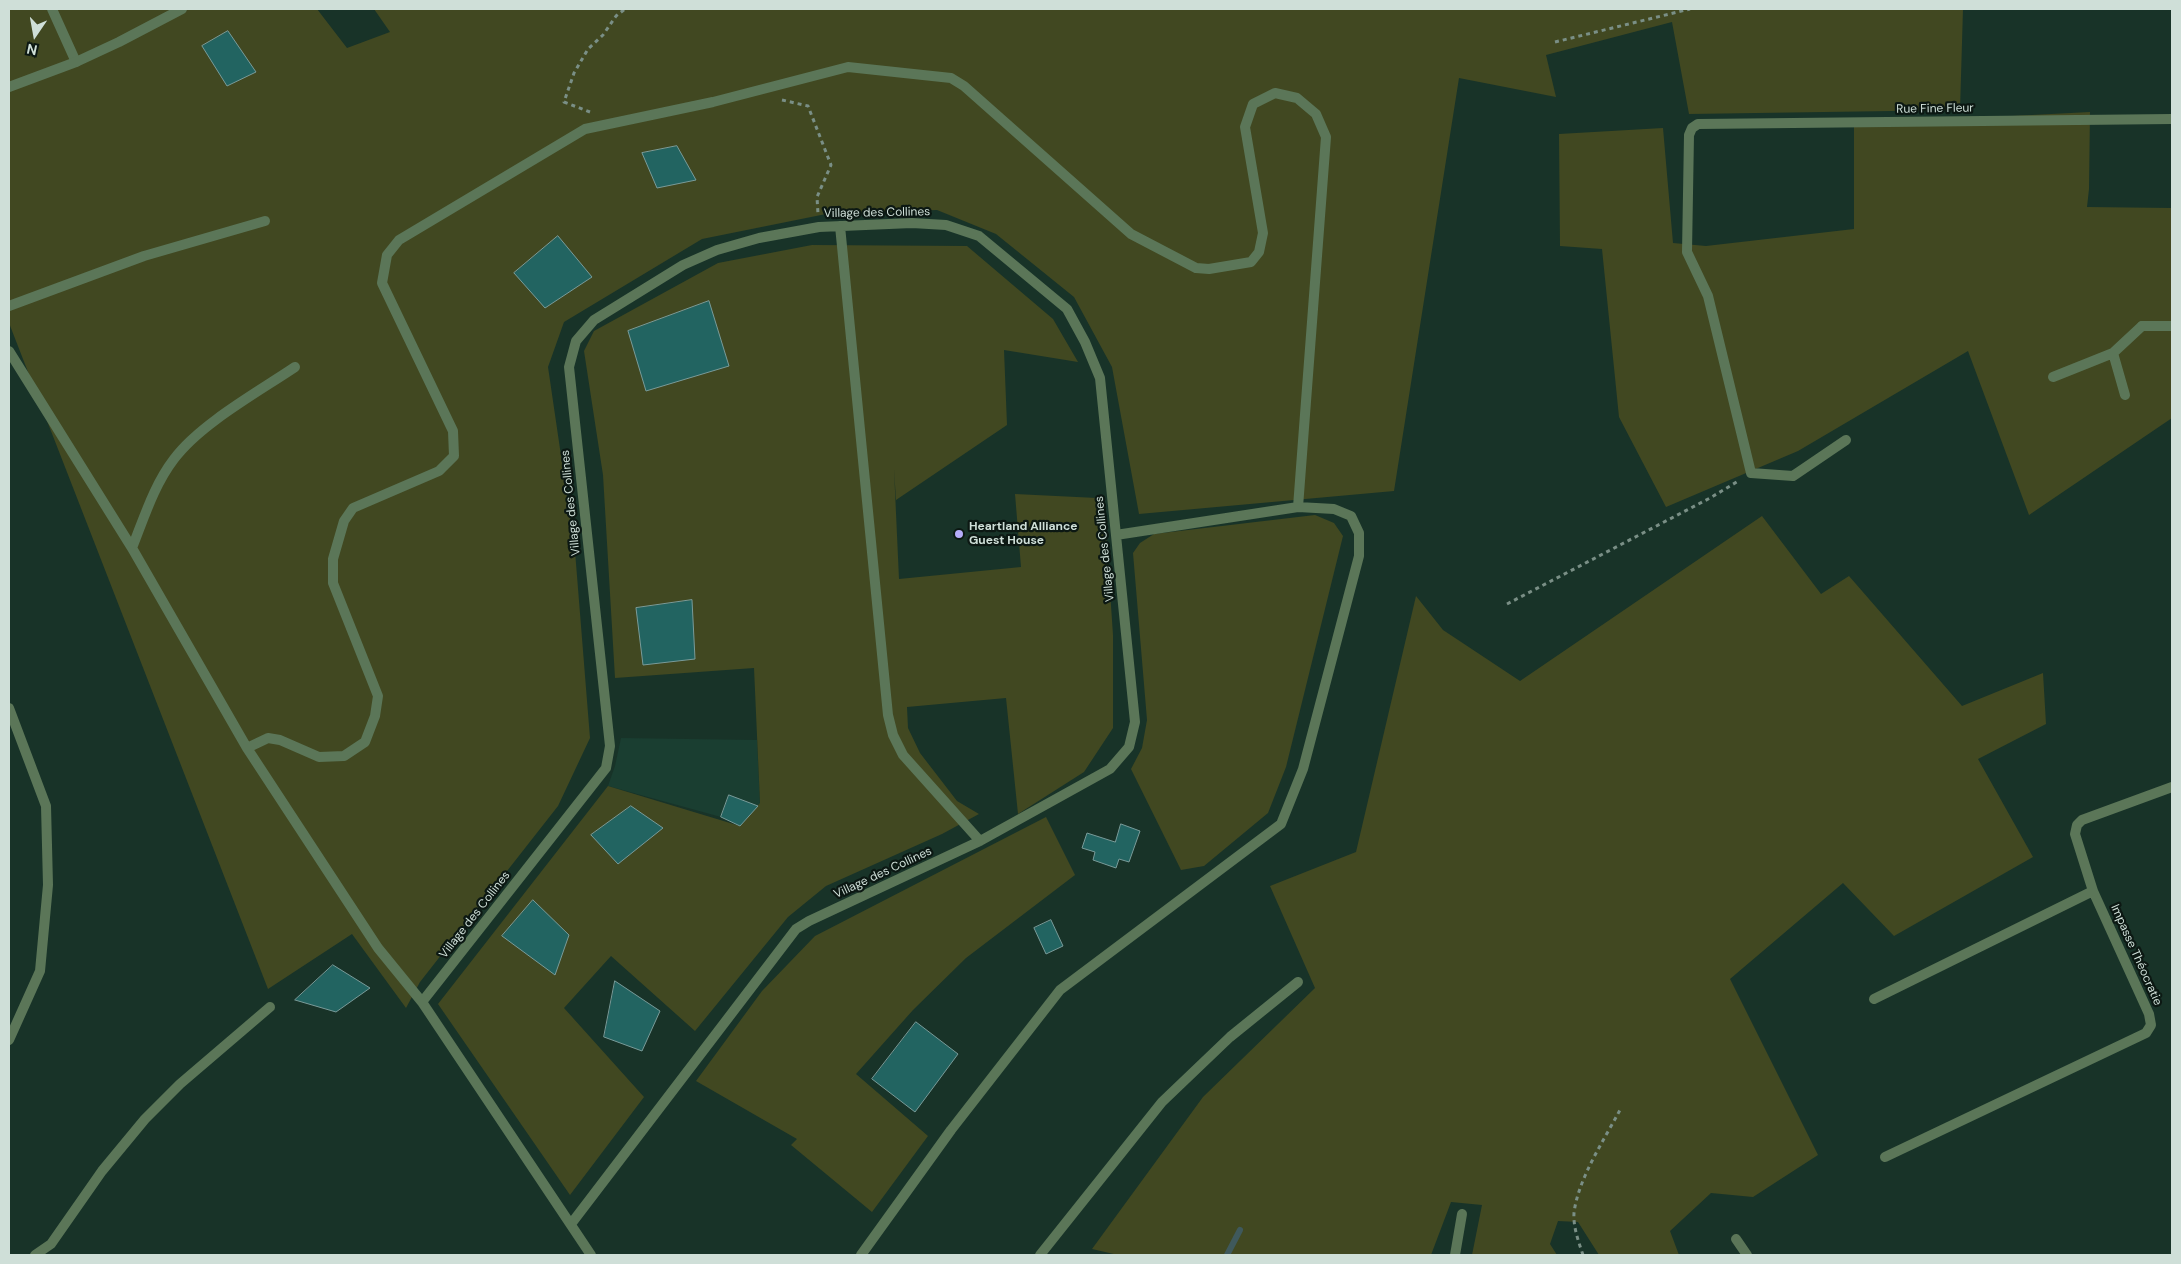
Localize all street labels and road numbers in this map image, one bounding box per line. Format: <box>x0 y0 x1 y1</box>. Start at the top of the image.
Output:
street label: Rue Fine Fleur <box>1896 101 1974 117</box>
street label: Village des Collines <box>824 205 930 221</box>
street label: Village des Collines <box>558 449 584 557</box>
street label: Village des Collines <box>1092 495 1118 603</box>
street label: Village des Collines <box>832 844 934 902</box>
street label: Village des Collines <box>437 869 513 961</box>
street label: Impasse Théocratie <box>2107 902 2165 1008</box>

